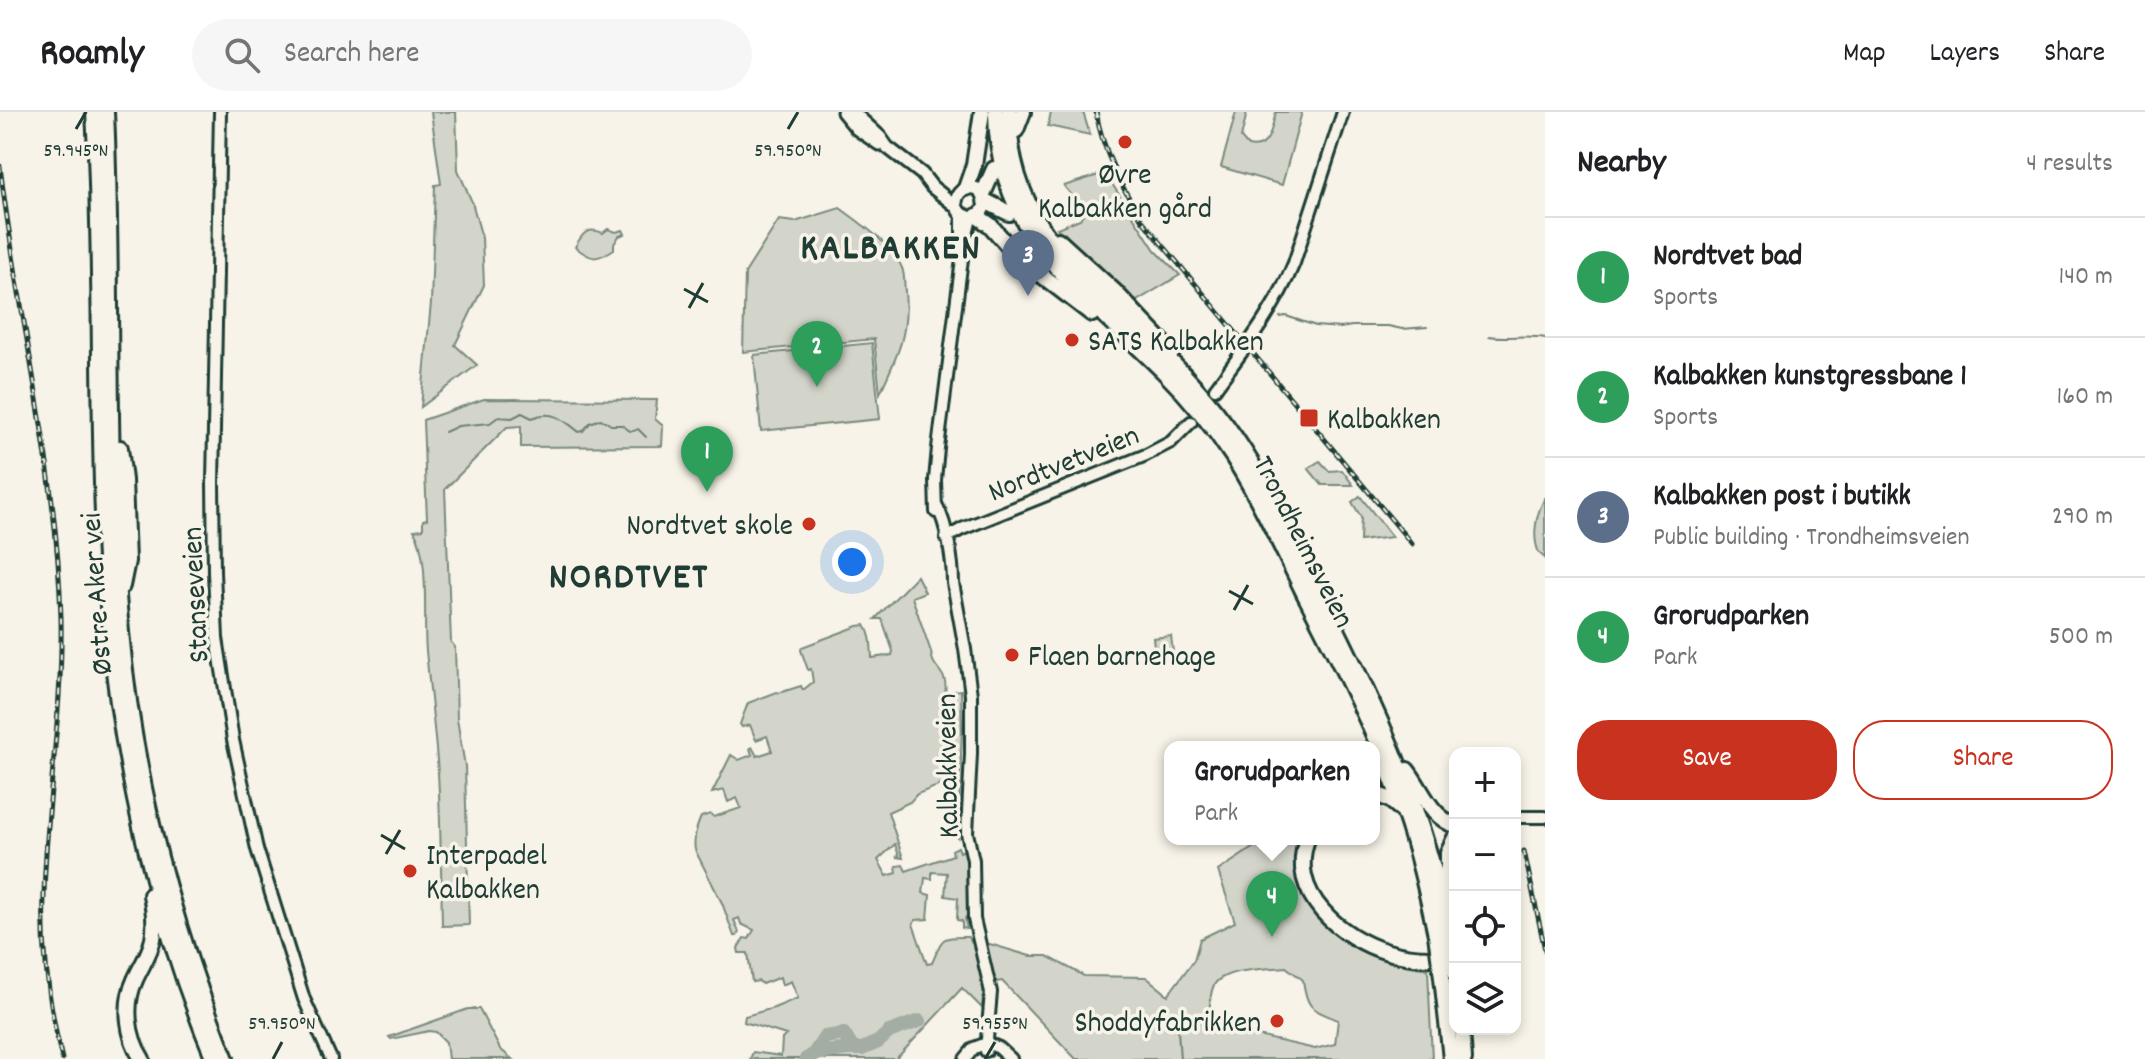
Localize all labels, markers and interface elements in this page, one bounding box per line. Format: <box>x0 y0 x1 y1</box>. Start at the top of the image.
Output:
search box <box>192 19 752 91</box>
text: Roamly <box>40 28 144 83</box>
icon: search <box>220 33 264 77</box>
text: Search here <box>284 34 419 77</box>
text: Map <box>1843 35 1886 75</box>
text: Layers <box>1930 35 2000 75</box>
text: Share <box>2044 35 2105 75</box>
marker: Øvre Kalbakken gård <box>1116 133 1134 151</box>
text: 59.945°N <box>44 138 108 166</box>
text: 59.950°N <box>754 138 822 166</box>
text: Nearby <box>1577 140 1666 189</box>
text: 4 results <box>2026 146 2113 183</box>
place label: Øvre Kalbakken gård <box>1038 156 1212 233</box>
district label: KALBAKKEN <box>800 223 982 278</box>
pin: 3 <box>1002 230 1054 296</box>
text: Nordtvet bad <box>1653 237 1802 280</box>
text: 1 <box>1600 259 1606 296</box>
text: 140 m <box>2059 259 2113 296</box>
text: Sports <box>1653 280 1718 317</box>
pin: 2 <box>791 321 843 387</box>
place label: SATS Kalbakken <box>1088 323 1264 366</box>
marker: SATS Kalbakken <box>1063 331 1081 349</box>
text: Kalbakken kunstgressbane 1 <box>1653 357 1967 400</box>
text: 2 <box>1597 379 1609 416</box>
text: 160 m <box>2057 379 2113 416</box>
text: Sports <box>1653 400 1718 437</box>
place label: Kalbakken <box>1327 401 1441 444</box>
marker: Kalbakken <box>1298 407 1320 429</box>
street label: Nordtvetveien <box>983 416 1147 516</box>
pin: 1 <box>681 426 733 492</box>
street label: Trondheimsveien <box>1239 449 1363 637</box>
text: Kalbakken post i butikk <box>1653 477 1911 520</box>
text: 3 <box>1597 499 1609 536</box>
text: 290 m <box>2052 499 2113 536</box>
place label: Nordtvet skole <box>626 507 793 550</box>
street label: Østre Aker vei <box>72 511 127 676</box>
marker: Nordtvet skole <box>800 515 818 533</box>
text: Public building · Trondheimsveien <box>1653 520 1969 557</box>
street label: Stanseveien <box>173 526 224 664</box>
your location <box>832 542 872 582</box>
district label: NORDTVET <box>549 552 709 607</box>
text: Grorudparken <box>1653 597 1809 640</box>
text: 4 <box>1598 619 1608 656</box>
text: 500 m <box>2049 619 2113 656</box>
place label: Flaen barnehage <box>1028 638 1216 681</box>
text: Park <box>1653 640 1697 677</box>
marker: Flaen barnehage <box>1003 646 1021 664</box>
street label: Kalbakkveien <box>928 693 973 839</box>
button: Save <box>1577 720 1837 800</box>
button: Share <box>1853 720 2113 800</box>
popup <box>1164 741 1380 845</box>
map controls <box>1449 747 1521 1035</box>
button: + <box>1449 747 1521 819</box>
text: Grorudparken <box>1194 753 1350 796</box>
text: Park <box>1194 796 1238 833</box>
button: − <box>1449 819 1521 891</box>
place label: Interpadel Kalbakken <box>426 837 547 914</box>
marker: Interpadel Kalbakken <box>401 862 419 880</box>
pin: 4 <box>1246 871 1298 937</box>
button: locate <box>1449 891 1521 963</box>
button: layers <box>1449 963 1521 1035</box>
place label: Shoddyfabrikken <box>1074 1004 1261 1047</box>
text: 59.950°N <box>248 1011 316 1039</box>
text: 59.955°N <box>962 1011 1028 1039</box>
marker: Shoddyfabrikken <box>1268 1012 1286 1030</box>

